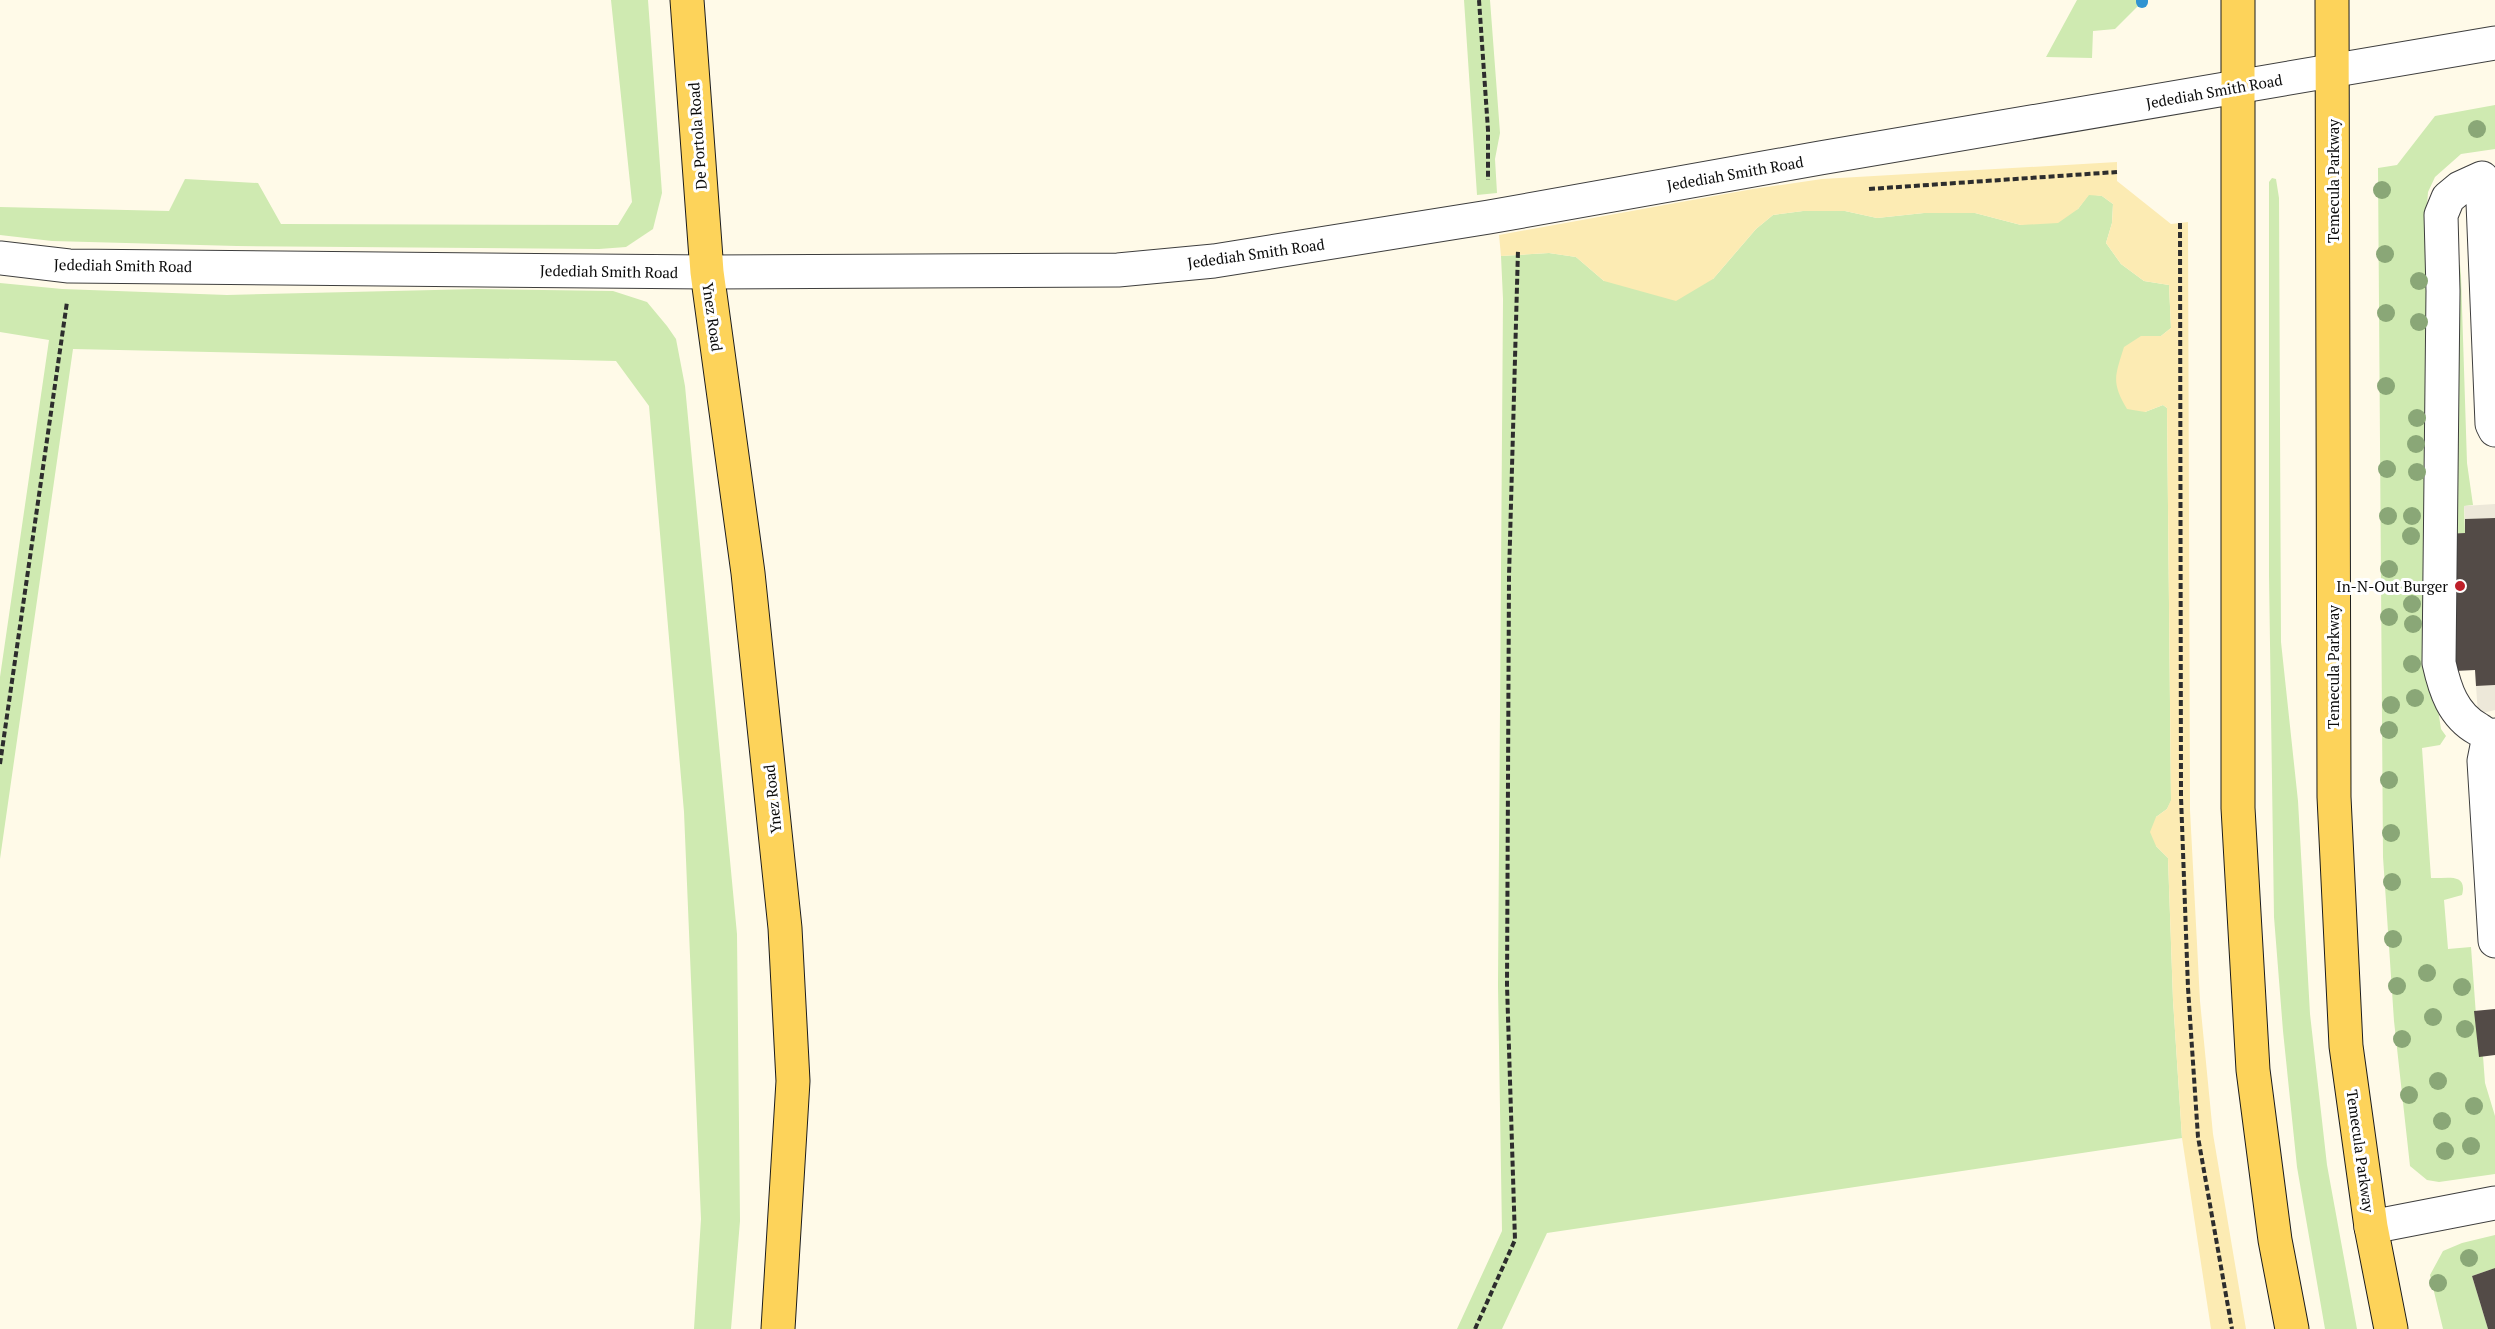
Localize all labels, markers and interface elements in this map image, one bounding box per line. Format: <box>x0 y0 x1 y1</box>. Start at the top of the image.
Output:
street label: Jedediah Smith Road <box>2144 69 2284 113</box>
street label: De Portola Road <box>683 82 711 190</box>
street label: Temecula Parkway <box>2323 119 2343 243</box>
street label: Jedediah Smith Road <box>1665 151 1805 195</box>
street label: Jedediah Smith Road <box>1186 233 1326 273</box>
street label: Jedediah Smith Road <box>54 254 192 276</box>
street label: Jedediah Smith Road <box>540 260 678 282</box>
street label: Ynez Road <box>698 281 728 353</box>
place label: In-N-Out Burger <box>2336 576 2448 596</box>
marker: In-N-Out Burger <box>2453 579 2467 593</box>
street label: Temecula Parkway <box>2323 605 2343 729</box>
street label: Ynez Road <box>758 764 786 834</box>
street label: Temecula Parkway <box>2342 1088 2380 1214</box>

